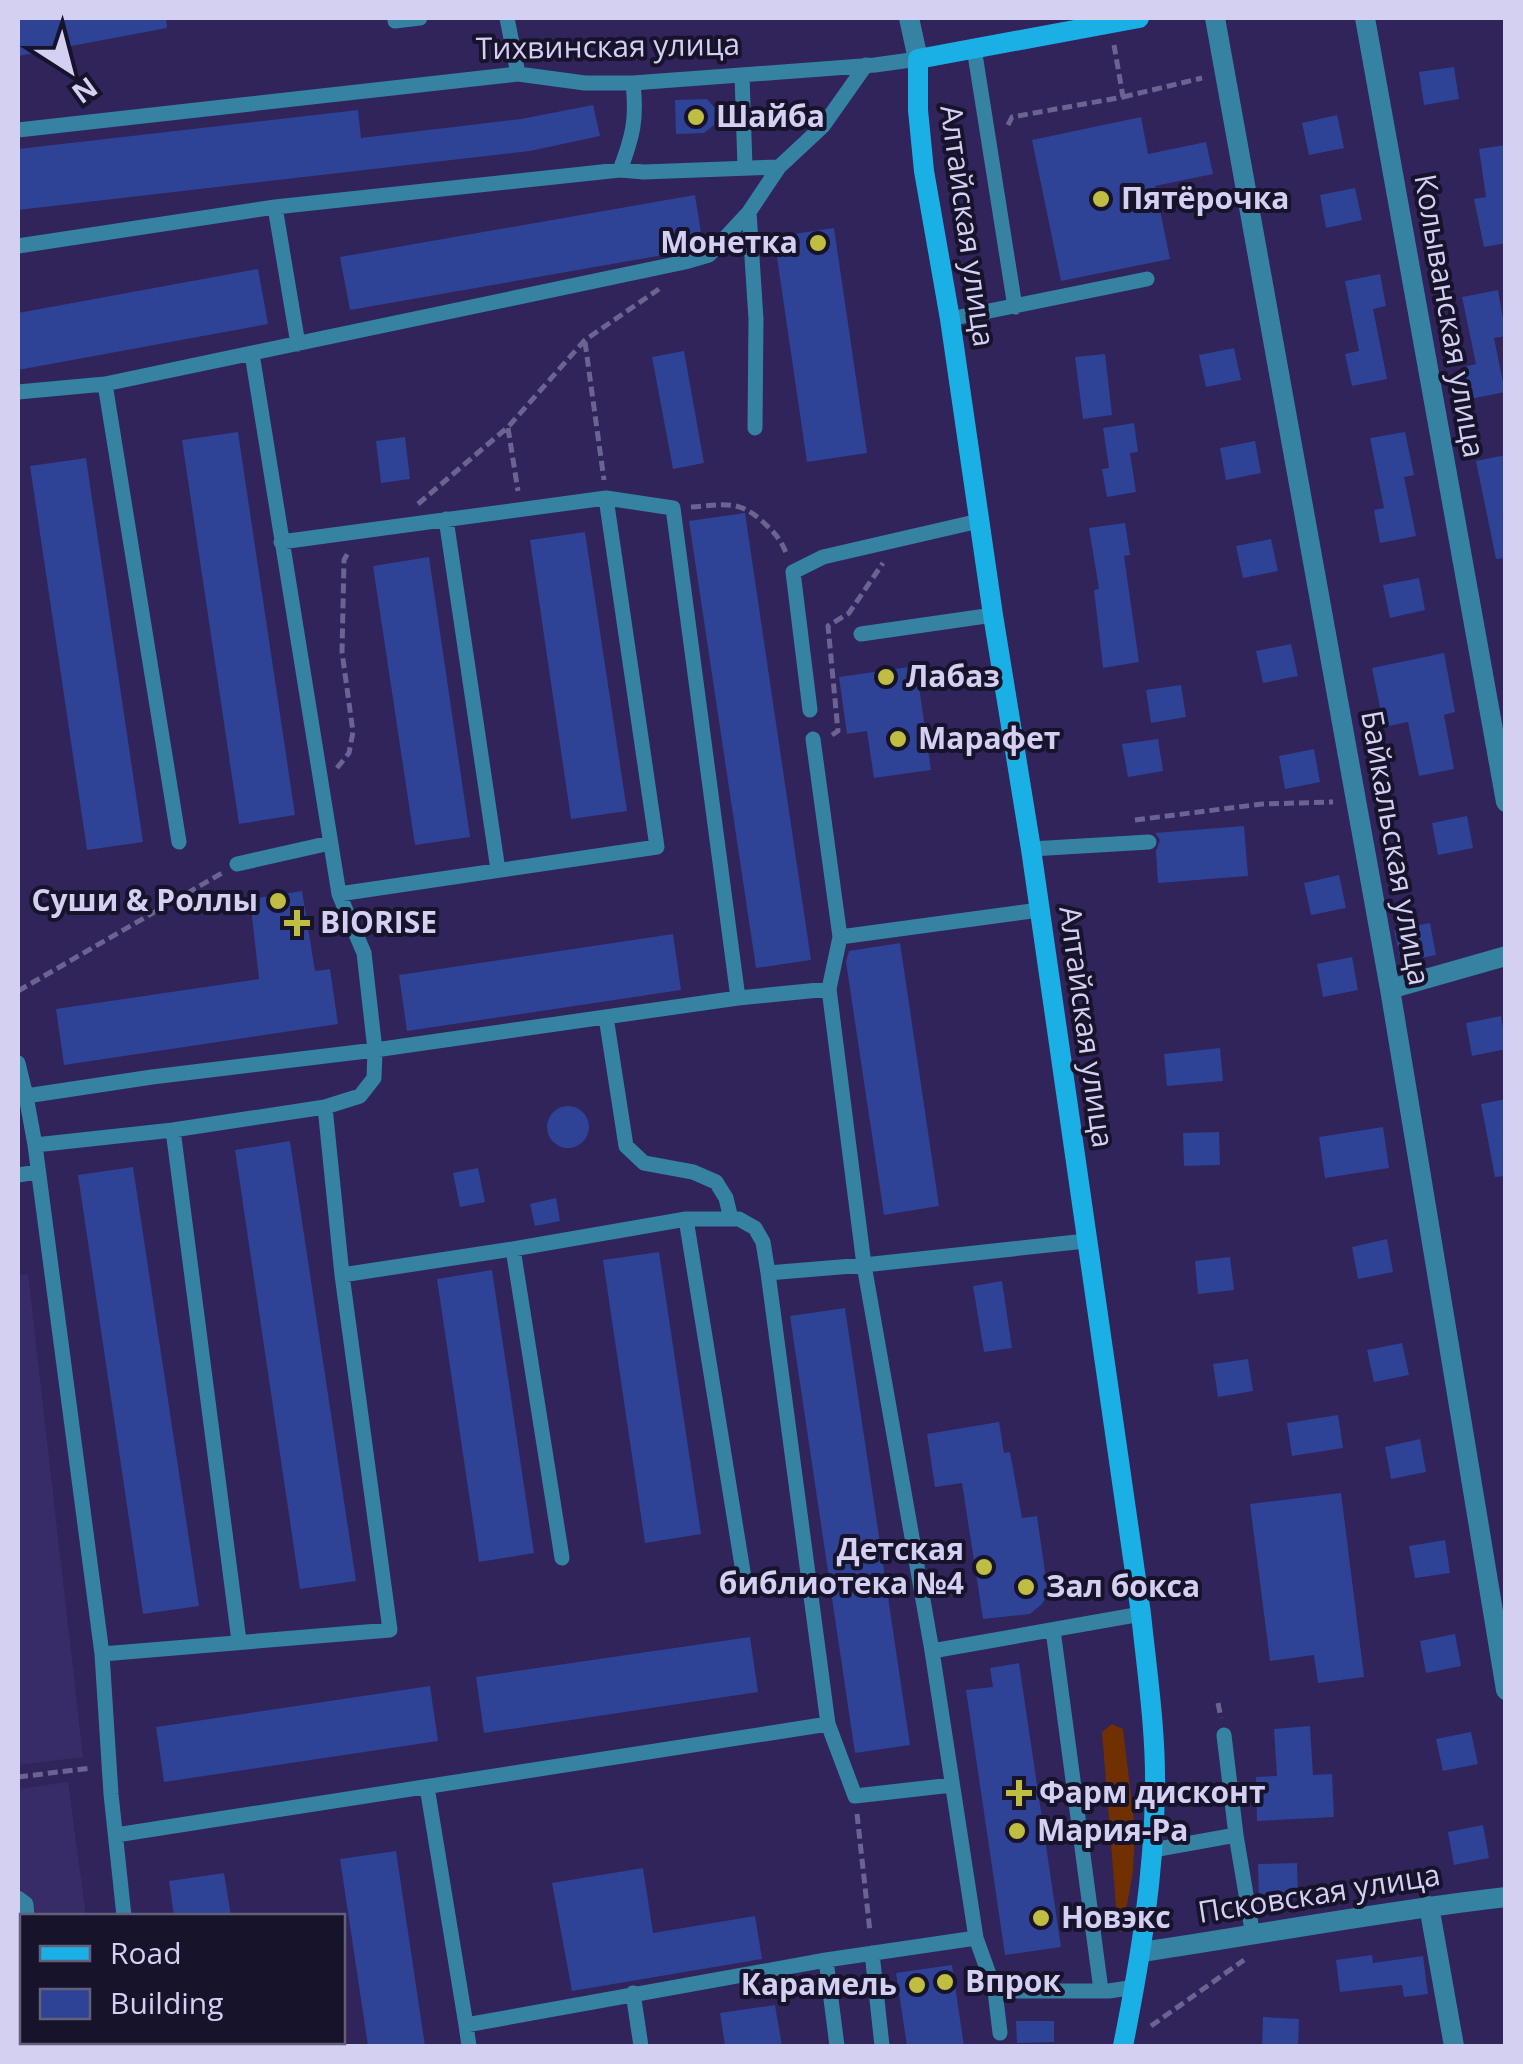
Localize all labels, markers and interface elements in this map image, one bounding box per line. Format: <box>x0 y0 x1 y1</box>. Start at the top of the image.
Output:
north arrow <box>20 20 120 120</box>
street label: Тихвинская улица <box>476 23 740 68</box>
text: N <box>65 69 106 113</box>
place label: Шайба <box>716 95 825 136</box>
street label: Алтайская улица <box>931 102 1006 349</box>
marker: Шайба <box>685 106 707 128</box>
street label: Колыванская улица <box>1405 171 1496 461</box>
place label: Пятёрочка <box>1121 177 1289 218</box>
marker: Пятёрочка <box>1090 188 1112 210</box>
place label: Монетка <box>660 221 798 262</box>
marker: Монетка <box>807 232 829 254</box>
place label: Лабаз <box>906 655 1000 696</box>
marker: Лабаз <box>875 666 897 688</box>
street label: Байкальская улица <box>1352 707 1441 989</box>
place label: Марафет <box>918 717 1060 758</box>
marker: Марафет <box>887 728 909 750</box>
place label: Суши & Роллы <box>31 879 258 920</box>
marker: Суши & Роллы <box>267 890 289 912</box>
place label: BIORISE <box>320 901 437 942</box>
street label: Алтайская улица <box>1050 903 1125 1150</box>
marker: BIORISE <box>284 910 310 936</box>
place label: Детская библиотека №4 <box>719 1528 964 1603</box>
marker: Детская библиотека №4 <box>973 1556 995 1578</box>
place label: Зал бокса <box>1046 1565 1200 1606</box>
marker: Зал бокса <box>1015 1576 1037 1598</box>
place label: Фарм дисконт <box>1039 1771 1266 1812</box>
marker: Фарм дисконт <box>1008 1782 1030 1804</box>
place label: Мария-Ра <box>1037 1809 1188 1850</box>
marker: Мария-Ра <box>1006 1820 1028 1842</box>
street label: Псковская улица <box>1195 1853 1443 1932</box>
place label: Новэкс <box>1061 1896 1171 1937</box>
marker: Новэкс <box>1030 1907 1052 1929</box>
legend <box>20 1914 345 2044</box>
text: Road <box>110 1932 182 1973</box>
place label: Впрок <box>965 1960 1061 2001</box>
place label: Карамель <box>741 1963 897 2004</box>
marker: Впрок <box>934 1971 956 1993</box>
marker: Карамель <box>906 1974 928 1996</box>
text: Building <box>110 1982 224 2023</box>

